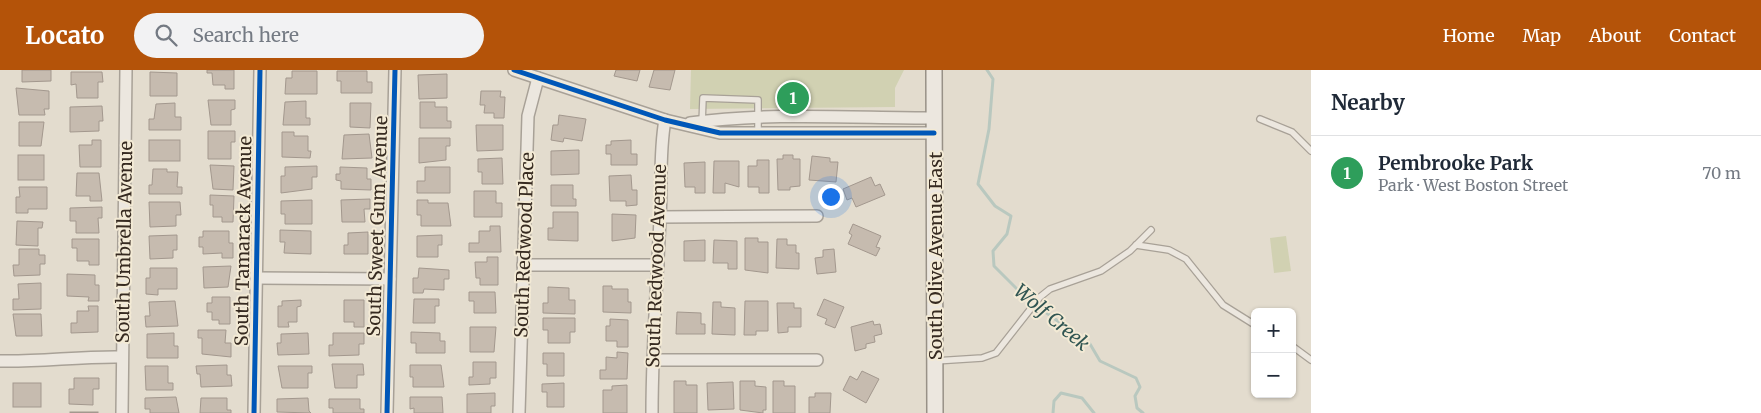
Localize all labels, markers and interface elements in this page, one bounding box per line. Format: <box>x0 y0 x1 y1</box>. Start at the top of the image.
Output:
search box <box>134 13 484 58</box>
text: Locato <box>25 20 104 51</box>
icon: search <box>152 21 180 49</box>
text: Search here <box>192 23 299 47</box>
text: Home <box>1443 24 1495 47</box>
text: Map <box>1523 24 1561 47</box>
text: About <box>1589 24 1641 47</box>
text: Contact <box>1669 24 1736 47</box>
pin: 1 <box>777 79 809 117</box>
text: Nearby <box>1331 89 1405 116</box>
street label: South Sweet Gum Avenue <box>362 115 392 337</box>
street label: South Tamarack Avenue <box>230 136 256 346</box>
street label: South Umbrella Avenue <box>111 141 137 343</box>
text: Pembrooke Park <box>1378 151 1533 175</box>
street label: South Redwood Place <box>509 152 539 338</box>
street label: South Olive Avenue East <box>924 152 947 360</box>
text: 1 <box>1343 163 1351 183</box>
text: 70 m <box>1702 163 1741 183</box>
street label: South Redwood Avenue <box>641 164 671 368</box>
text: Park · West Boston Street <box>1378 175 1568 195</box>
your location <box>818 184 844 210</box>
water label: Wolf Creek <box>1009 278 1095 356</box>
map controls <box>1251 308 1296 398</box>
button: + <box>1251 308 1296 353</box>
button: − <box>1251 353 1296 398</box>

